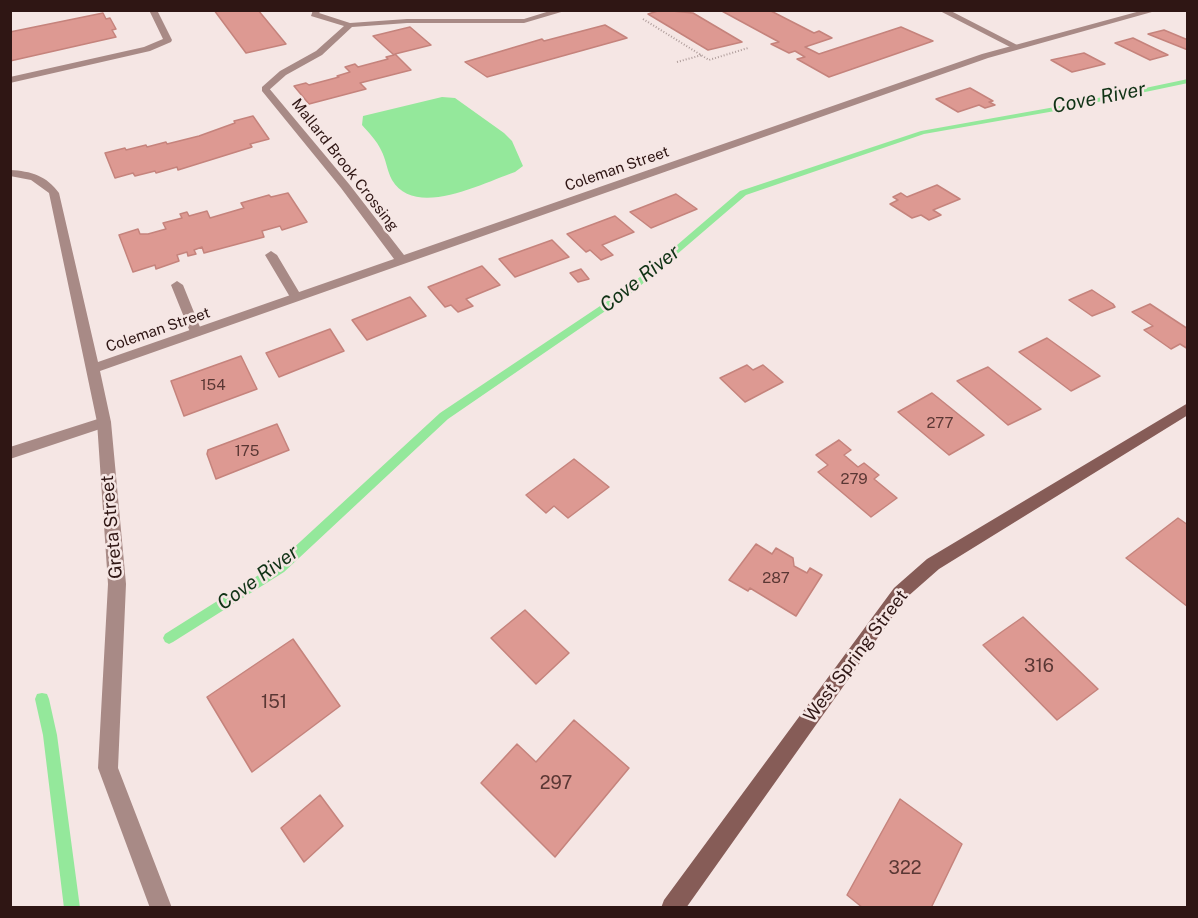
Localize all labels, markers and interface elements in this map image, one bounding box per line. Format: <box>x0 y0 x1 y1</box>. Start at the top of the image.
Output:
water label: Cove River <box>1050 77 1148 119</box>
street label: Mallard Brook Crossing <box>288 95 402 235</box>
street label: Coleman Street <box>563 143 671 195</box>
water label: Cove River <box>595 240 685 318</box>
street label: Coleman Street <box>104 304 212 356</box>
house number: 154 <box>200 376 226 394</box>
house number: 277 <box>926 414 954 432</box>
house number: 175 <box>235 442 259 460</box>
house number: 279 <box>840 470 868 488</box>
street label: Greta Street <box>97 474 127 580</box>
water label: Cove River <box>213 540 303 616</box>
house number: 287 <box>762 569 790 587</box>
street label: West Spring Street <box>799 586 913 726</box>
house number: 316 <box>1024 655 1054 677</box>
house number: 151 <box>261 691 287 713</box>
house number: 297 <box>540 772 572 794</box>
house number: 322 <box>889 857 921 879</box>

